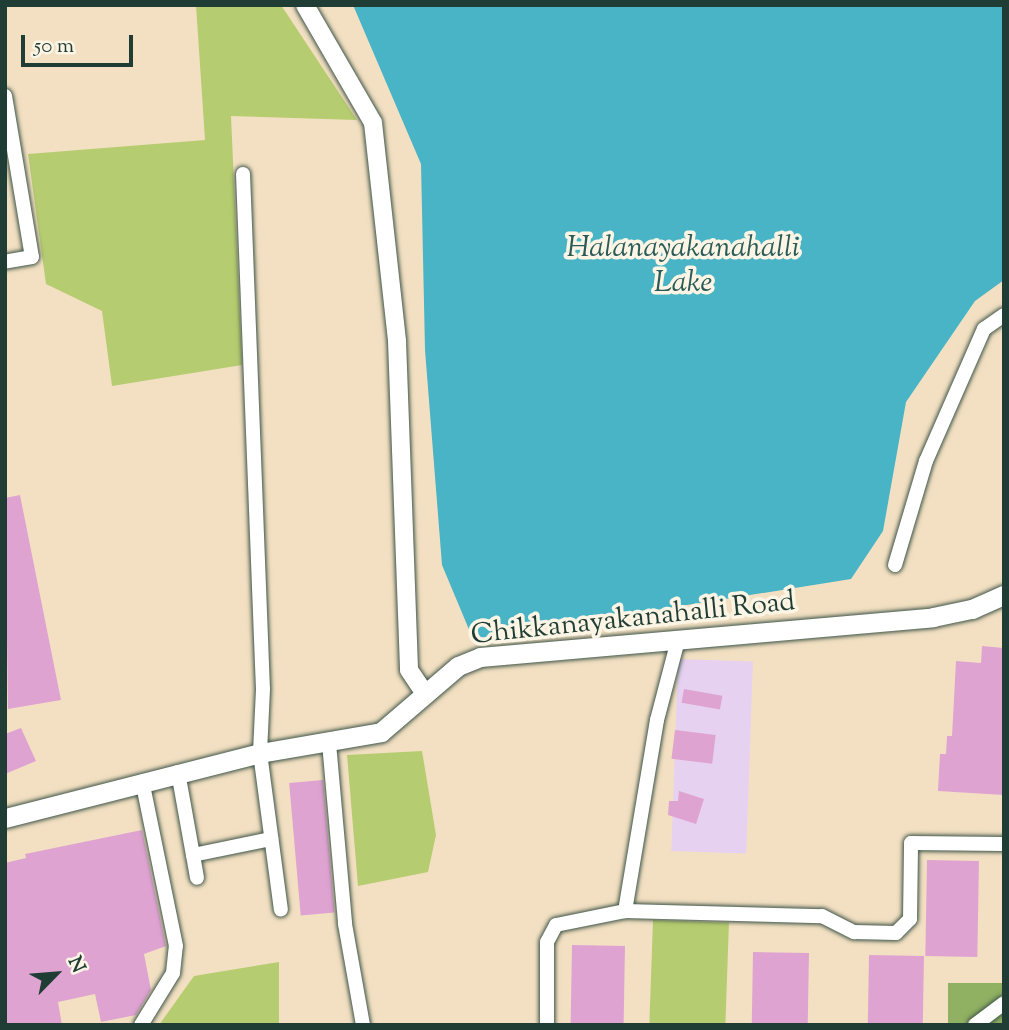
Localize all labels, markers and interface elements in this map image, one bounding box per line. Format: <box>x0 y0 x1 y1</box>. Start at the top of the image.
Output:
scale bar <box>24 21 136 65</box>
text: 50 m <box>34 32 74 62</box>
water label: Halanayakanahalli Lake <box>566 231 800 302</box>
street label: Chikkanayakanahalli Road <box>469 585 797 653</box>
north arrow <box>21 939 91 1009</box>
text: N <box>60 952 91 977</box>

